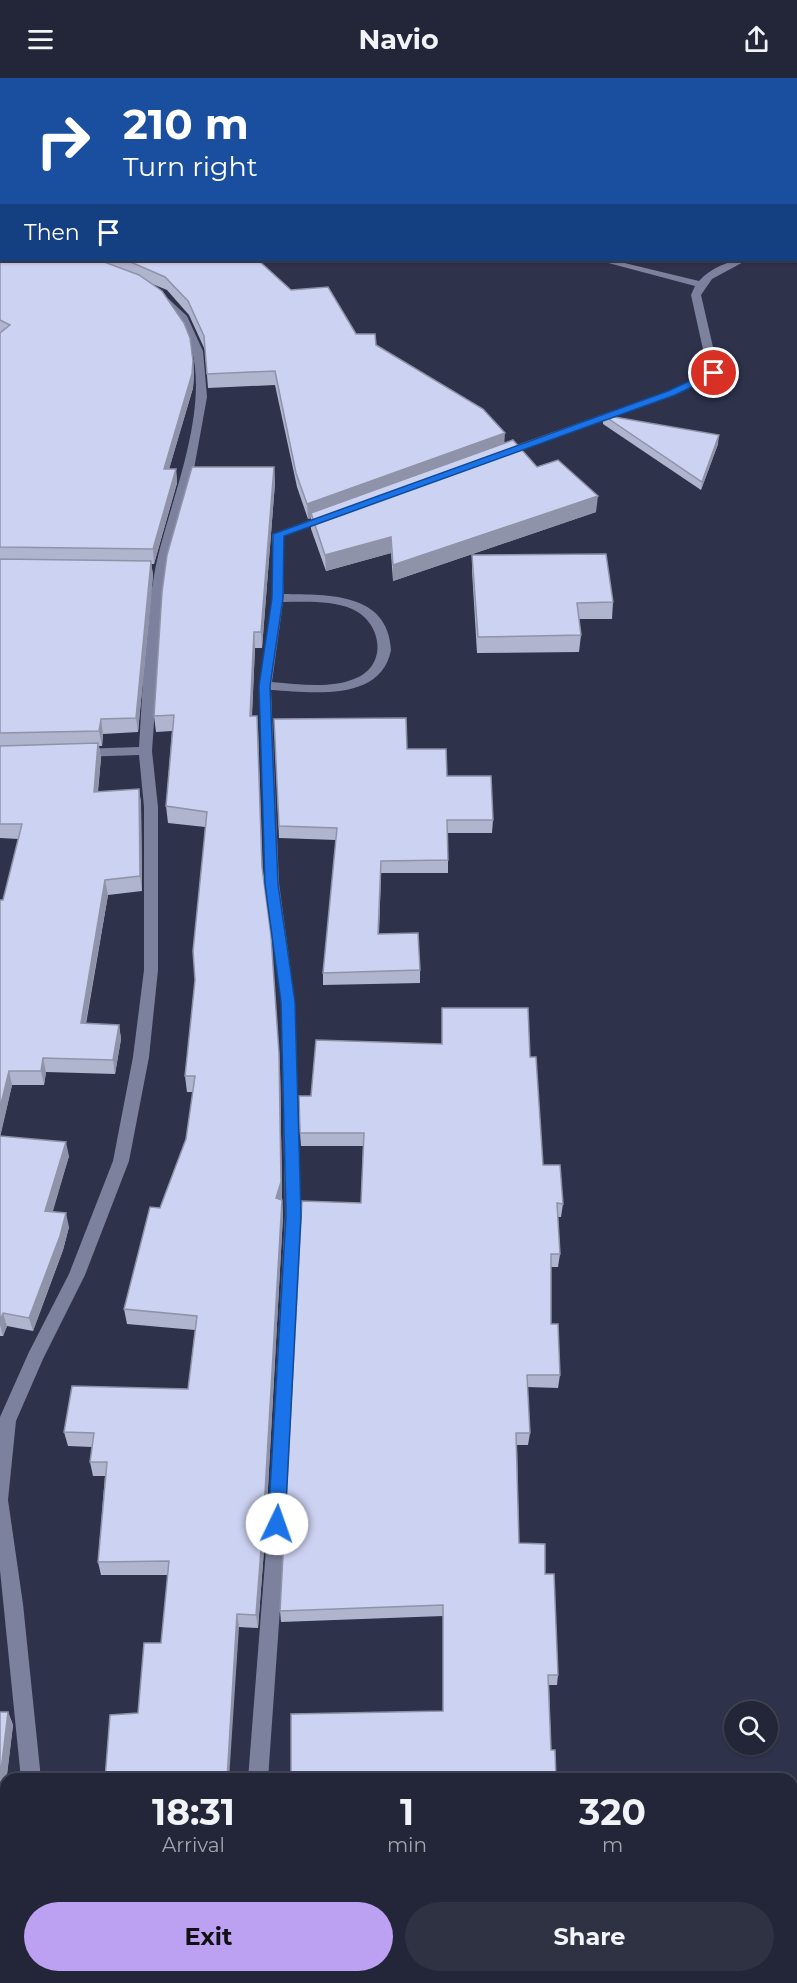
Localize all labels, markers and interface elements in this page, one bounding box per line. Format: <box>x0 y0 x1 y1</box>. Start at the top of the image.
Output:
icon: menu <box>24 23 57 56</box>
text: Navio <box>358 23 439 56</box>
icon: share <box>740 23 773 56</box>
text: 210 m <box>123 98 249 150</box>
icon: right <box>24 102 102 180</box>
text: Turn right <box>123 150 258 183</box>
icon: arrive <box>92 216 125 249</box>
text: Then <box>24 219 80 246</box>
pin <box>688 347 739 398</box>
icon: arrive <box>697 356 730 389</box>
position arrow <box>245 1492 309 1556</box>
map controls <box>724 1701 778 1755</box>
button: search <box>724 1701 778 1755</box>
text: 18:31 <box>152 1790 235 1834</box>
text: 1 <box>400 1790 414 1834</box>
text: 320 <box>579 1790 646 1834</box>
text: Arrival <box>162 1833 225 1857</box>
text: min <box>387 1833 427 1857</box>
text: m <box>602 1833 623 1857</box>
button: Exit <box>24 1902 393 1971</box>
button: Share <box>405 1902 774 1971</box>

